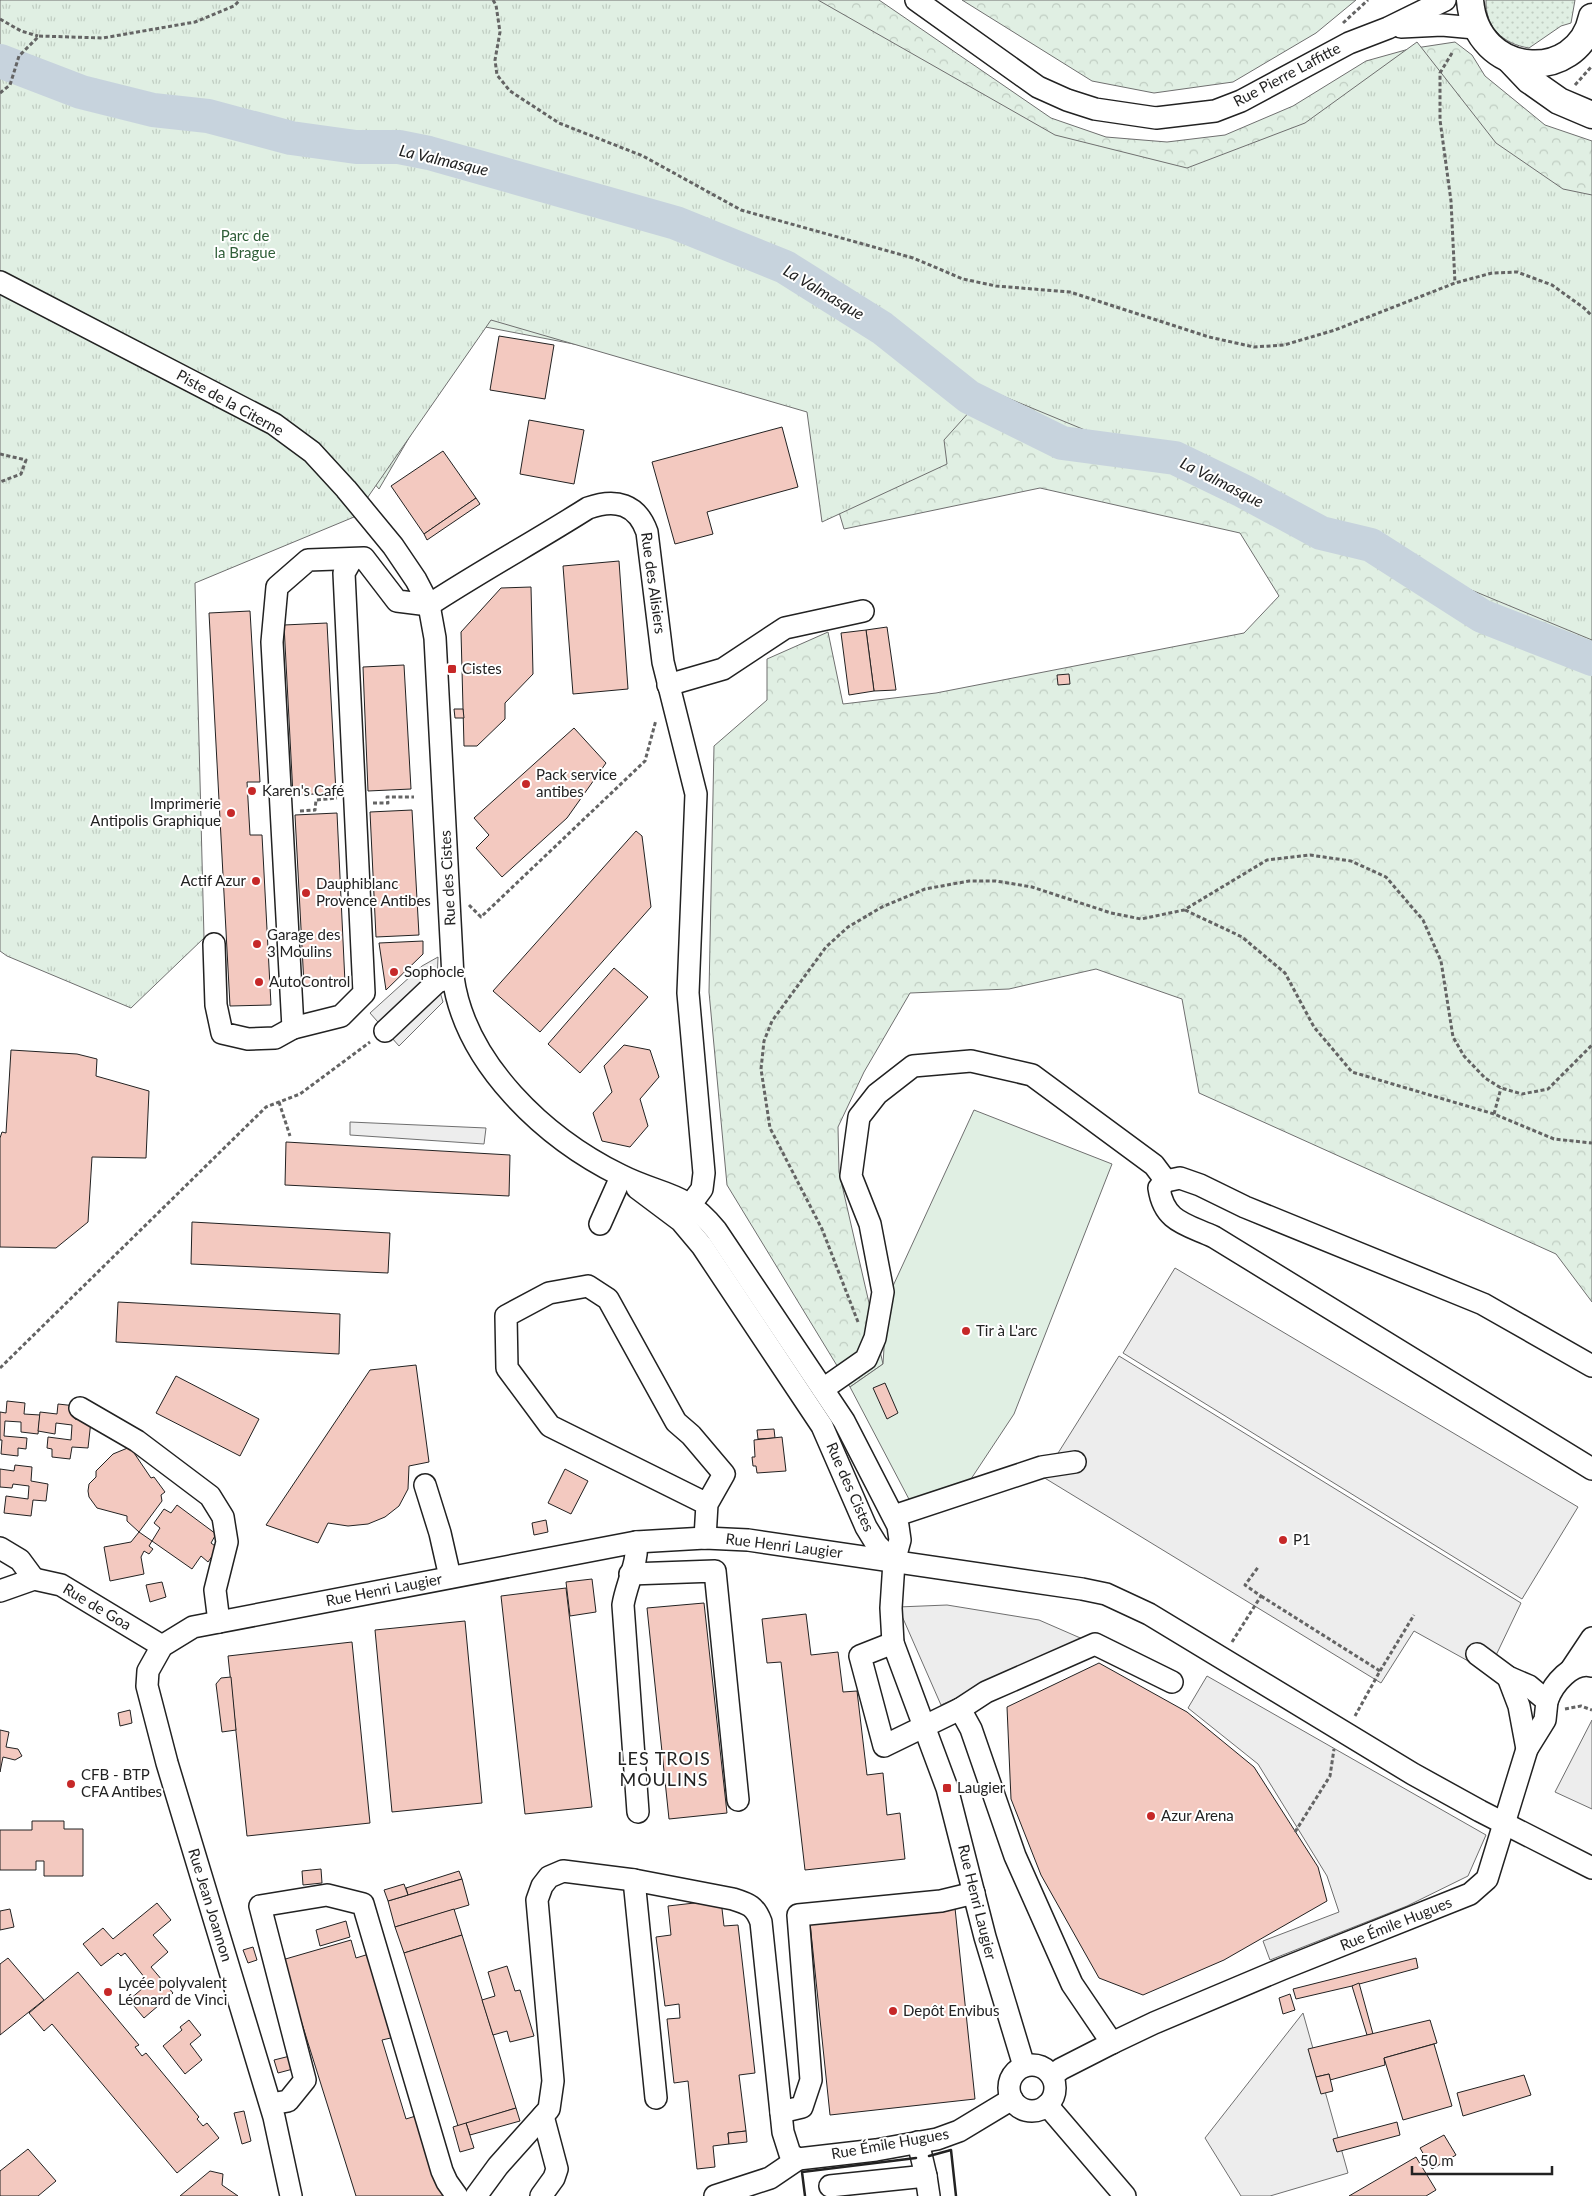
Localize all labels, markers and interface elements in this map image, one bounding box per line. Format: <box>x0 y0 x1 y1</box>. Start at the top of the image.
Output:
street label: Rue Pierre Laffitte <box>1230 38 1343 110</box>
water label: La Valmasque <box>398 140 491 179</box>
park label: Parc de la Brague <box>214 226 276 261</box>
water label: La Valmasque <box>780 260 868 323</box>
street label: Piste de la Citerne <box>174 365 287 439</box>
water label: La Valmasque <box>1177 452 1267 511</box>
street label: Rue des Alisiers <box>638 531 670 635</box>
place label: Cistes <box>462 659 502 677</box>
marker: Cistes <box>446 663 458 675</box>
place label: Pack service antibes <box>536 765 617 800</box>
marker: Pack service antibes <box>520 778 532 790</box>
place label: Karen's Café <box>262 781 344 799</box>
marker: Karen's Café <box>246 785 258 797</box>
place label: Imprimerie Antipolis Graphique <box>90 794 221 829</box>
marker: Imprimerie Antipolis Graphique <box>225 807 237 819</box>
street label: Rue des Cistes <box>436 830 458 926</box>
place label: Actif Azur <box>181 871 247 889</box>
place label: Dauphiblanc Provence Antibes <box>316 874 431 909</box>
marker: Actif Azur <box>250 875 262 887</box>
marker: Dauphiblanc Provence Antibes <box>300 887 312 899</box>
place label: Garage des 3 Moulins <box>267 925 340 960</box>
marker: Garage des 3 Moulins <box>251 938 263 950</box>
place label: Sophocle <box>404 962 465 980</box>
marker: Sophocle <box>388 966 400 978</box>
place label: AutoControl <box>269 972 350 990</box>
marker: AutoControl <box>253 976 265 988</box>
place label: Tir à L'arc <box>976 1321 1038 1339</box>
marker: Tir à L'arc <box>960 1325 972 1337</box>
street label: Rue des Cistes <box>823 1439 879 1534</box>
street label: Rue Henri Laugier <box>725 1529 844 1561</box>
place label: P1 <box>1293 1530 1311 1548</box>
marker: P1 <box>1277 1534 1289 1546</box>
street label: Rue Henri Laugier <box>324 1569 444 1609</box>
street label: Rue de Goa <box>60 1579 135 1633</box>
district label: LES TROIS MOULINS <box>617 1747 711 1790</box>
place label: CFB - BTP CFA Antibes <box>81 1765 162 1800</box>
marker: CFB - BTP CFA Antibes <box>65 1778 77 1790</box>
place label: Laugier <box>957 1778 1006 1796</box>
marker: Laugier <box>941 1782 953 1794</box>
place label: Azur Arena <box>1161 1806 1234 1824</box>
marker: Azur Arena <box>1145 1810 1157 1822</box>
street label: Rue Henri Laugier <box>955 1842 1001 1962</box>
street label: Rue Jean Joannon <box>185 1846 237 1964</box>
street label: Rue Émile Hugues <box>1337 1892 1454 1954</box>
place label: Lycée polyvalent Léonard de Vinci <box>118 1973 227 2008</box>
marker: Lycée polyvalent Léonard de Vinci <box>102 1986 114 1998</box>
place label: Depôt Envibus <box>903 2001 999 2019</box>
marker: Depôt Envibus <box>887 2005 899 2017</box>
street label: Rue Émile Hugues <box>830 2124 950 2162</box>
scale bar <box>1412 2144 1552 2176</box>
text: 50 m <box>1420 2151 1454 2169</box>

